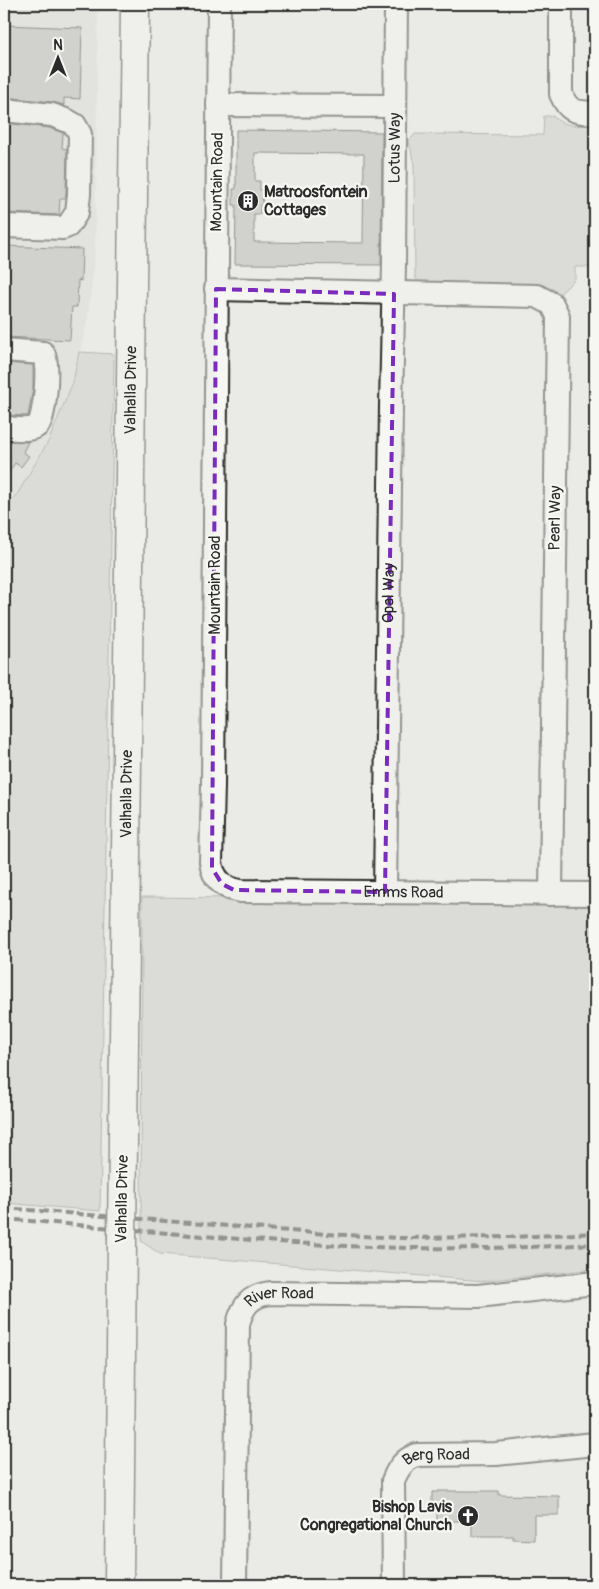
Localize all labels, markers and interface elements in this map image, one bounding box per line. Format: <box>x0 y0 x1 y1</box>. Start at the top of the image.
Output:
north arrow <box>32 32 82 82</box>
text: N <box>53 37 63 54</box>
street label: Lotus Way <box>385 112 405 184</box>
street label: Mountain Road <box>206 132 228 232</box>
place label: Matroosfontein Cottages <box>264 182 368 220</box>
building icon: Matroosfontein Cottages <box>236 189 260 213</box>
street label: Valhalla Drive <box>120 346 141 434</box>
street label: Pearl Way <box>544 485 566 551</box>
street label: Mountain Road <box>205 535 225 635</box>
street label: Opal Way <box>378 563 399 623</box>
street label: Valhalla Drive <box>116 750 137 838</box>
street label: Emms Road <box>363 882 444 903</box>
street label: Valhalla Drive <box>111 1154 133 1243</box>
street label: River Road <box>240 1283 314 1311</box>
street label: Berg Road <box>399 1444 470 1470</box>
place label: Bishop Lavis Congregational Church <box>300 1497 453 1535</box>
church icon: Bishop Lavis Congregational Church <box>456 1504 480 1528</box>

